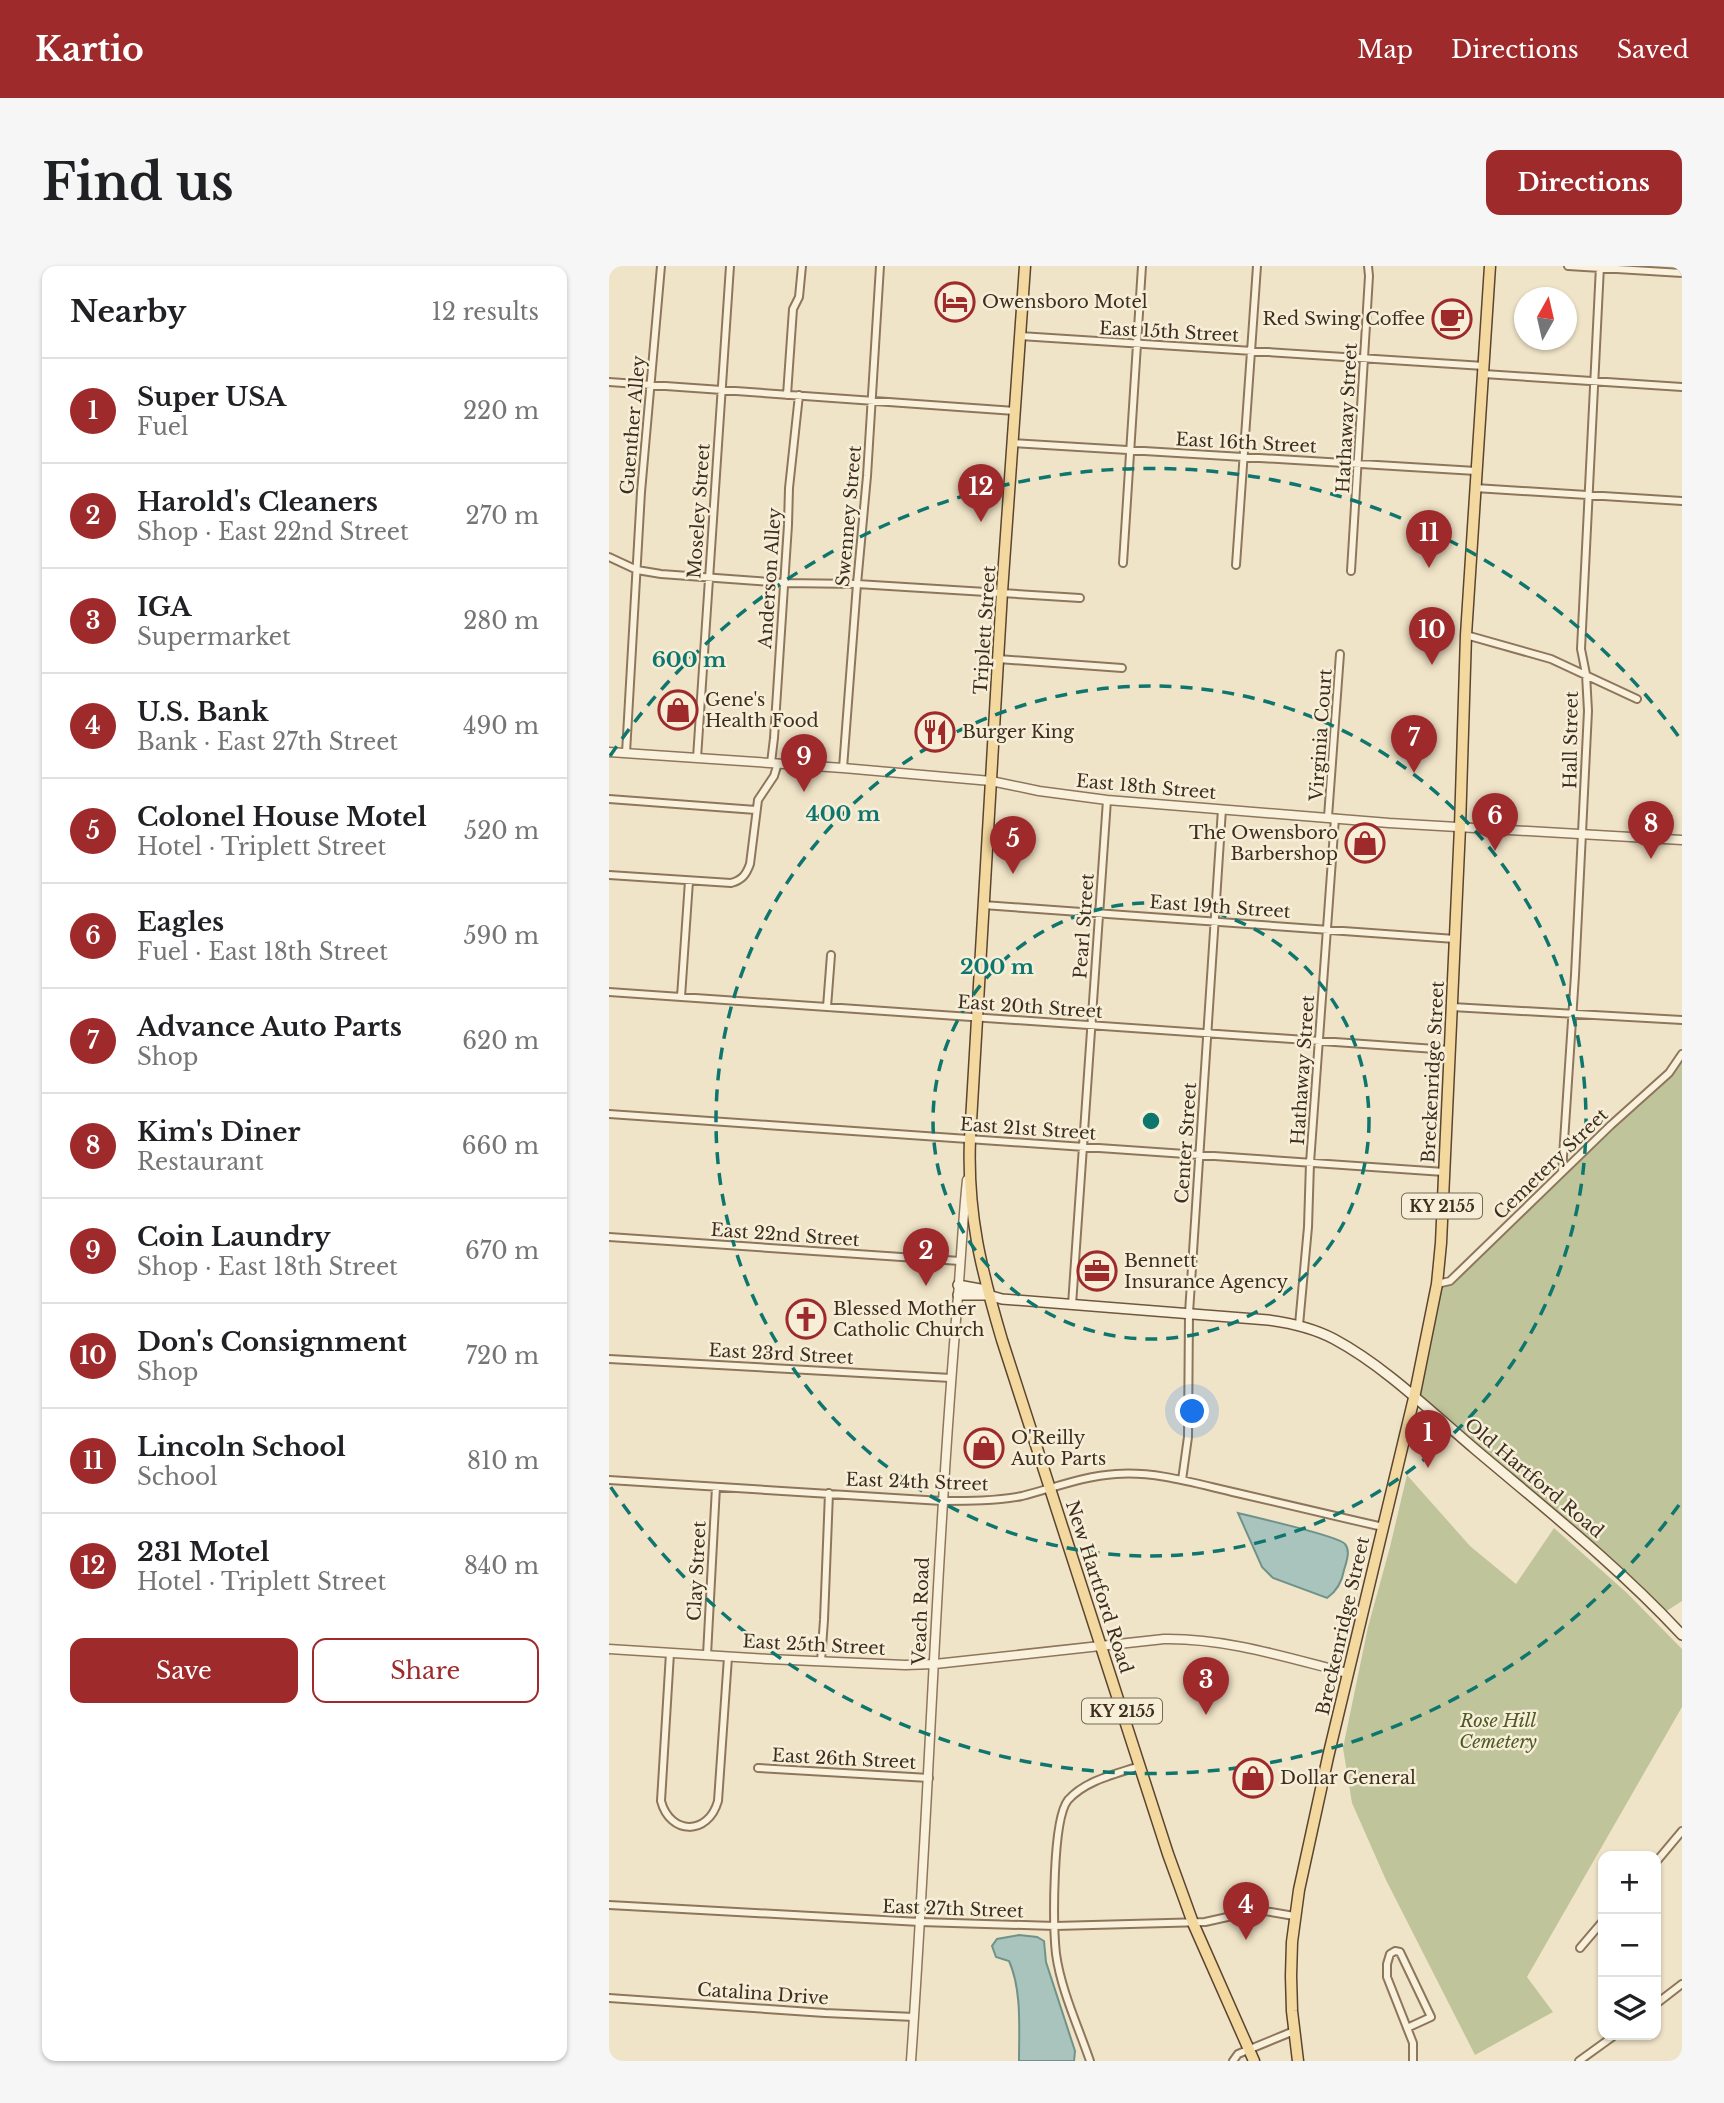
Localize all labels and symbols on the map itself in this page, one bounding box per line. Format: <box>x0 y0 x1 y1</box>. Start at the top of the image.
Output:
hotel icon: Owensboro Motel <box>934 281 976 323</box>
north arrow <box>1514 287 1577 350</box>
place label: Owensboro Motel <box>982 291 1148 313</box>
cafe icon: Red Swing Coffee <box>1431 298 1473 340</box>
place label: Red Swing Coffee <box>1263 308 1425 330</box>
street label: East 15th Street <box>1099 317 1240 347</box>
street label: Hathaway Street <box>1332 342 1362 494</box>
street label: Guenther Alley <box>616 354 650 496</box>
street label: East 16th Street <box>1175 428 1317 458</box>
street label: Moseley Street <box>683 442 715 579</box>
street label: Swenney Street <box>832 444 866 588</box>
pin: 12 <box>958 464 1004 522</box>
street label: Anderson Alley <box>754 506 786 650</box>
pin: 11 <box>1406 510 1452 568</box>
street label: Triplett Street <box>970 565 1000 695</box>
pin: 10 <box>1409 607 1455 665</box>
text: 600 m <box>652 647 726 673</box>
street label: Virginia Court <box>1305 668 1337 803</box>
shop icon: Gene's Health Food <box>657 689 699 731</box>
place label: Gene's Health Food <box>705 689 819 732</box>
street label: Hall Street <box>1559 691 1583 789</box>
restaurant icon: Burger King <box>914 711 956 753</box>
pin: 7 <box>1391 715 1437 773</box>
place label: Burger King <box>962 721 1074 743</box>
pin: 9 <box>781 734 827 792</box>
street label: East 18th Street <box>1075 770 1217 804</box>
pin: 6 <box>1472 793 1518 851</box>
text: 400 m <box>806 801 880 827</box>
pin: 8 <box>1628 801 1674 859</box>
pin: 5 <box>990 816 1036 874</box>
place label: The Owensboro Barbershop <box>1189 822 1338 865</box>
shop icon: The Owensboro Barbershop <box>1344 822 1386 864</box>
street label: Pearl Street <box>1069 872 1099 980</box>
street label: East 19th Street <box>1149 891 1291 923</box>
text: 200 m <box>960 954 1034 980</box>
street label: Breckenridge Street <box>1417 980 1449 1164</box>
street label: East 20th Street <box>957 991 1104 1023</box>
street label: Hathaway Street <box>1287 994 1319 1146</box>
street label: Center Street <box>1171 1081 1201 1204</box>
street label: Cemetery Street <box>1489 1104 1613 1224</box>
centre of rings <box>1139 1109 1163 1133</box>
street label: East 21st Street <box>959 1113 1097 1145</box>
road number: KY 2155 <box>1402 1194 1482 1218</box>
street label: East 22nd Street <box>710 1219 860 1251</box>
pin: 2 <box>903 1228 949 1286</box>
office icon: Bennett Insurance Agency <box>1076 1250 1118 1292</box>
place label: Bennett Insurance Agency <box>1124 1250 1288 1293</box>
church icon: Blessed Mother Catholic Church <box>785 1298 827 1340</box>
place label: Blessed Mother Catholic Church <box>833 1298 984 1341</box>
street label: East 23rd Street <box>708 1339 854 1369</box>
your location <box>1175 1394 1209 1428</box>
pin: 1 <box>1405 1410 1451 1468</box>
street label: Old Hartford Road <box>1460 1413 1608 1543</box>
shop icon: O'Reilly Auto Parts <box>963 1427 1005 1469</box>
place label: O'Reilly Auto Parts <box>1010 1427 1106 1470</box>
street label: East 24th Street <box>845 1469 989 1496</box>
street label: New Hartford Road <box>1061 1498 1137 1676</box>
street label: Clay Street <box>683 1520 711 1622</box>
street label: Breckenridge Street <box>1312 1534 1374 1717</box>
street label: Veach Road <box>908 1557 934 1666</box>
street label: East 25th Street <box>742 1630 886 1660</box>
pin: 3 <box>1183 1657 1229 1715</box>
road number: KY 2155 <box>1082 1698 1162 1723</box>
park label: Rose Hill Cemetery <box>1459 1710 1537 1753</box>
street label: East 26th Street <box>771 1744 917 1774</box>
shop icon: Dollar General <box>1232 1757 1274 1799</box>
place label: Dollar General <box>1280 1767 1416 1789</box>
pin: 4 <box>1223 1882 1269 1940</box>
street label: East 27th Street <box>882 1896 1024 1922</box>
street label: Catalina Drive <box>696 1978 830 2010</box>

